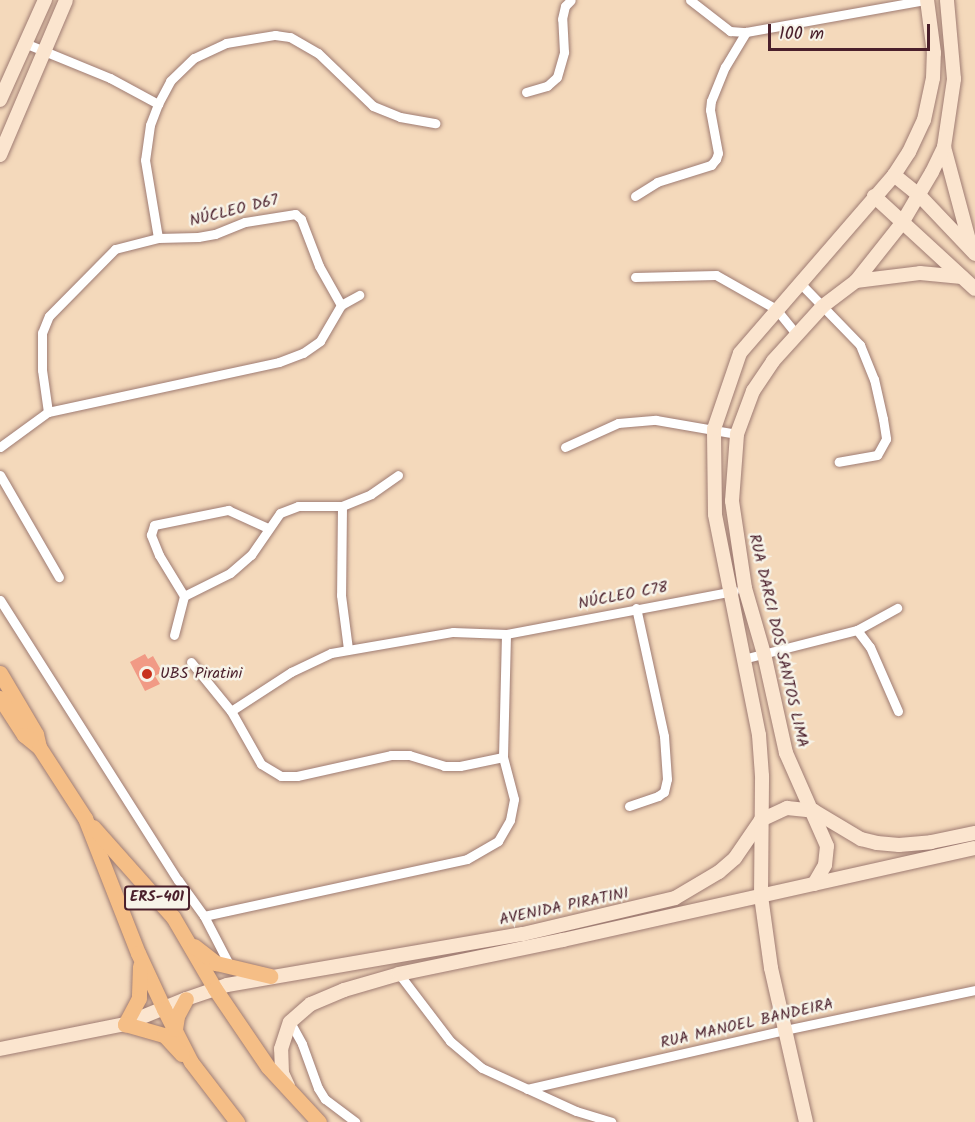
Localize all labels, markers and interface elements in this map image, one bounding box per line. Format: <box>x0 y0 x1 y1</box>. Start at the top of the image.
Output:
scale bar <box>771 12 933 50</box>
text: 100 m <box>779 20 824 49</box>
street label: NÚCLEO D67 <box>188 191 280 231</box>
street label: RUA DARCI DOS SANTOS LIMA <box>744 532 812 750</box>
street label: NÚCLEO C78 <box>577 578 669 614</box>
place label: UBS Piratini <box>160 664 242 684</box>
marker: UBS Piratini <box>138 665 156 683</box>
street label: AVENIDA PIRATINI <box>498 884 630 930</box>
road number: ERS-401 <box>124 886 190 910</box>
street label: RUA MANOEL BANDEIRA <box>659 995 835 1053</box>

